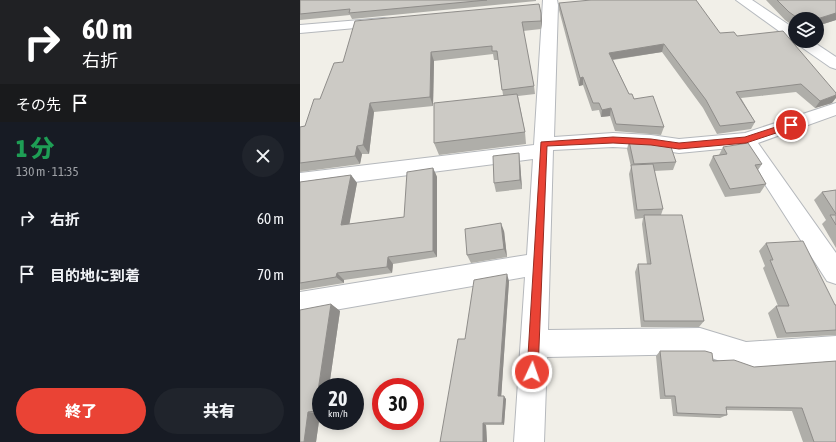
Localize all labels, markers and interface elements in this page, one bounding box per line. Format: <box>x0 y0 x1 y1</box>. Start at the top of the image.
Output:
map controls <box>788 12 824 48</box>
button: layers <box>788 12 824 48</box>
text: 60 m <box>82 13 132 45</box>
icon: right <box>16 16 68 68</box>
text: 右折 <box>82 50 118 71</box>
icon: arrive <box>69 92 91 114</box>
text: その先 <box>16 96 61 113</box>
pin <box>774 108 808 142</box>
icon: arrive <box>780 114 802 136</box>
text: 1 分 <box>16 135 55 162</box>
button: close <box>242 135 284 177</box>
text: 130 m · 11:35 <box>16 164 79 179</box>
icon: right <box>16 207 38 229</box>
text: 60 m <box>257 210 284 227</box>
text: 右折 <box>50 211 80 228</box>
icon: arrive <box>16 263 38 285</box>
text: 70 m <box>257 266 284 283</box>
text: 目的地に到着 <box>50 267 140 284</box>
position arrow <box>511 351 553 393</box>
speed limit sign: 30 <box>372 378 424 430</box>
text: 20 <box>329 387 347 410</box>
button: 終了 <box>16 388 146 434</box>
button: 共有 <box>154 388 284 434</box>
text: km/h <box>328 408 348 419</box>

